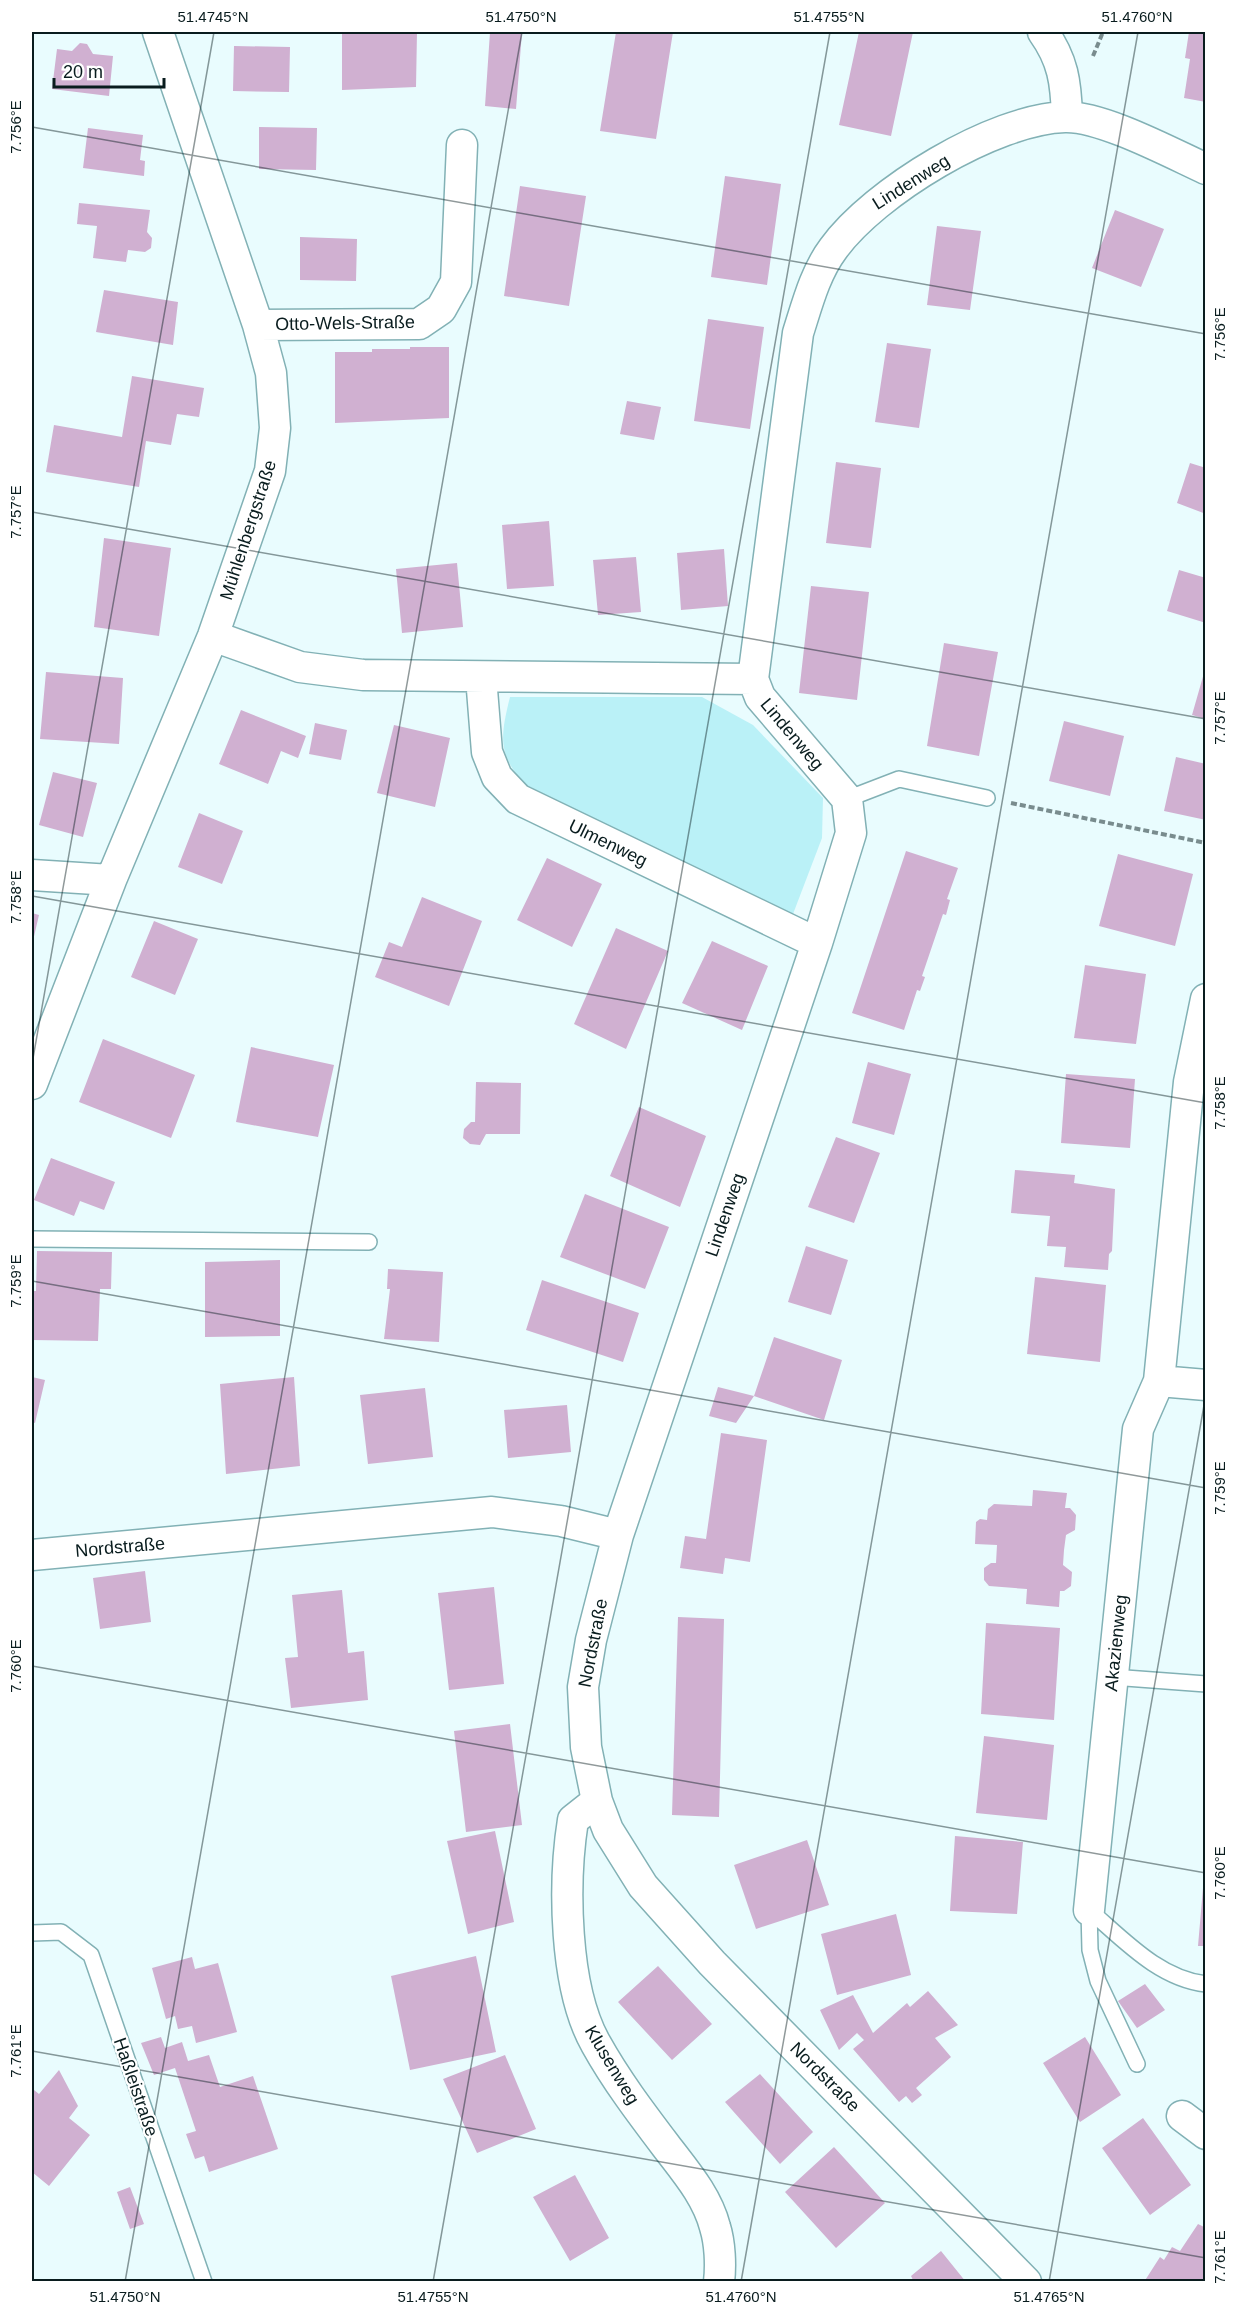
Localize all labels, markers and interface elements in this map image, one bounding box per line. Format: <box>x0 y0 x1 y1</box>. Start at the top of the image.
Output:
text: 51.4745°N <box>177 8 249 25</box>
text: 51.4750°N <box>485 8 557 25</box>
text: 51.4755°N <box>793 8 865 25</box>
text: 51.4760°N <box>1101 8 1173 25</box>
scale bar <box>54 51 164 89</box>
text: 20 m <box>63 62 103 82</box>
text: 7.756°E <box>7 100 24 154</box>
street label: Lindenweg <box>869 150 953 214</box>
text: 7.756°E <box>1211 307 1228 361</box>
street label: Otto-Wels-Straße <box>275 312 415 334</box>
street label: Mühlenbergstraße <box>216 457 280 603</box>
text: 7.757°E <box>7 485 24 539</box>
text: 7.757°E <box>1211 691 1228 745</box>
street label: Lindenweg <box>756 694 828 774</box>
street label: Ulmenweg <box>565 815 651 871</box>
text: 7.758°E <box>7 870 24 924</box>
text: 7.758°E <box>1211 1076 1228 1130</box>
street label: Lindenweg <box>701 1171 749 1259</box>
text: 7.759°E <box>7 1254 24 1308</box>
text: 7.759°E <box>1211 1461 1228 1515</box>
street label: Nordstraße <box>74 1533 166 1561</box>
street label: Akazienweg <box>1101 1594 1131 1692</box>
street label: Nordstraße <box>575 1597 611 1689</box>
text: 7.760°E <box>7 1639 24 1693</box>
text: 7.760°E <box>1211 1846 1228 1900</box>
street label: Klusenweg <box>581 2022 643 2108</box>
text: 7.761°E <box>7 2024 24 2078</box>
street label: Haßleistraße <box>110 2035 162 2139</box>
street label: Nordstraße <box>786 2038 864 2116</box>
text: 7.761°E <box>1211 2230 1228 2284</box>
text: 51.4750°N <box>89 2288 161 2305</box>
text: 51.4755°N <box>397 2288 469 2305</box>
text: 51.4760°N <box>705 2288 777 2305</box>
text: 51.4765°N <box>1013 2288 1085 2305</box>

